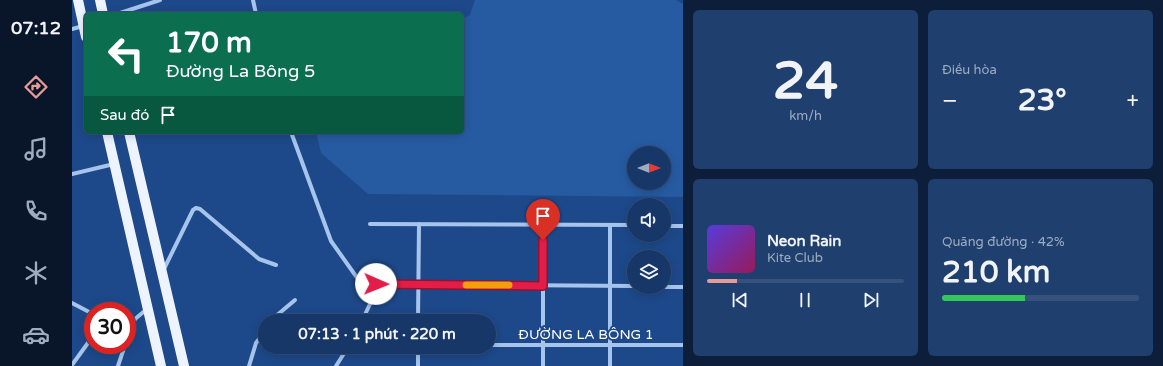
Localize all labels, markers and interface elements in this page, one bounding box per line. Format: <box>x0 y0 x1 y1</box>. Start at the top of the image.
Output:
text: 07:12 <box>11 17 61 39</box>
text: 170 m <box>166 26 252 60</box>
icon: left <box>100 28 152 80</box>
text: 24 <box>773 50 838 113</box>
text: Đường La Bông 5 <box>166 60 315 82</box>
text: Điều hòa <box>942 62 997 78</box>
icon: directions <box>22 73 50 101</box>
text: 23° <box>1018 82 1067 119</box>
text: − <box>942 88 958 114</box>
text: + <box>1127 88 1139 114</box>
icon: arrive <box>157 104 179 126</box>
text: Sau đó <box>100 106 149 124</box>
text: km/h <box>789 108 822 124</box>
icon: music <box>22 135 50 163</box>
north arrow <box>627 146 671 190</box>
map controls <box>627 146 671 294</box>
icon: phone <box>22 197 50 225</box>
button: sound <box>627 198 671 242</box>
pin <box>526 199 560 240</box>
icon: arrive <box>532 205 554 227</box>
text: Neon Rain <box>767 232 841 250</box>
text: Quãng đường · 42% <box>942 234 1065 250</box>
button: layers <box>627 250 671 294</box>
text: Kite Club <box>767 250 823 266</box>
text: 210 km <box>942 254 1050 291</box>
icon: climate <box>22 259 50 287</box>
position arrow <box>355 263 397 305</box>
icon: previous <box>729 289 751 311</box>
icon: pause <box>794 289 816 311</box>
icon: next <box>860 289 882 311</box>
speed limit sign: 30 <box>84 302 136 354</box>
icon: car <box>22 321 50 349</box>
text: 07:13 · 1 phút · 220 m <box>298 325 456 343</box>
street label: ĐƯỜNG LA BÔNG 1 <box>518 326 654 343</box>

